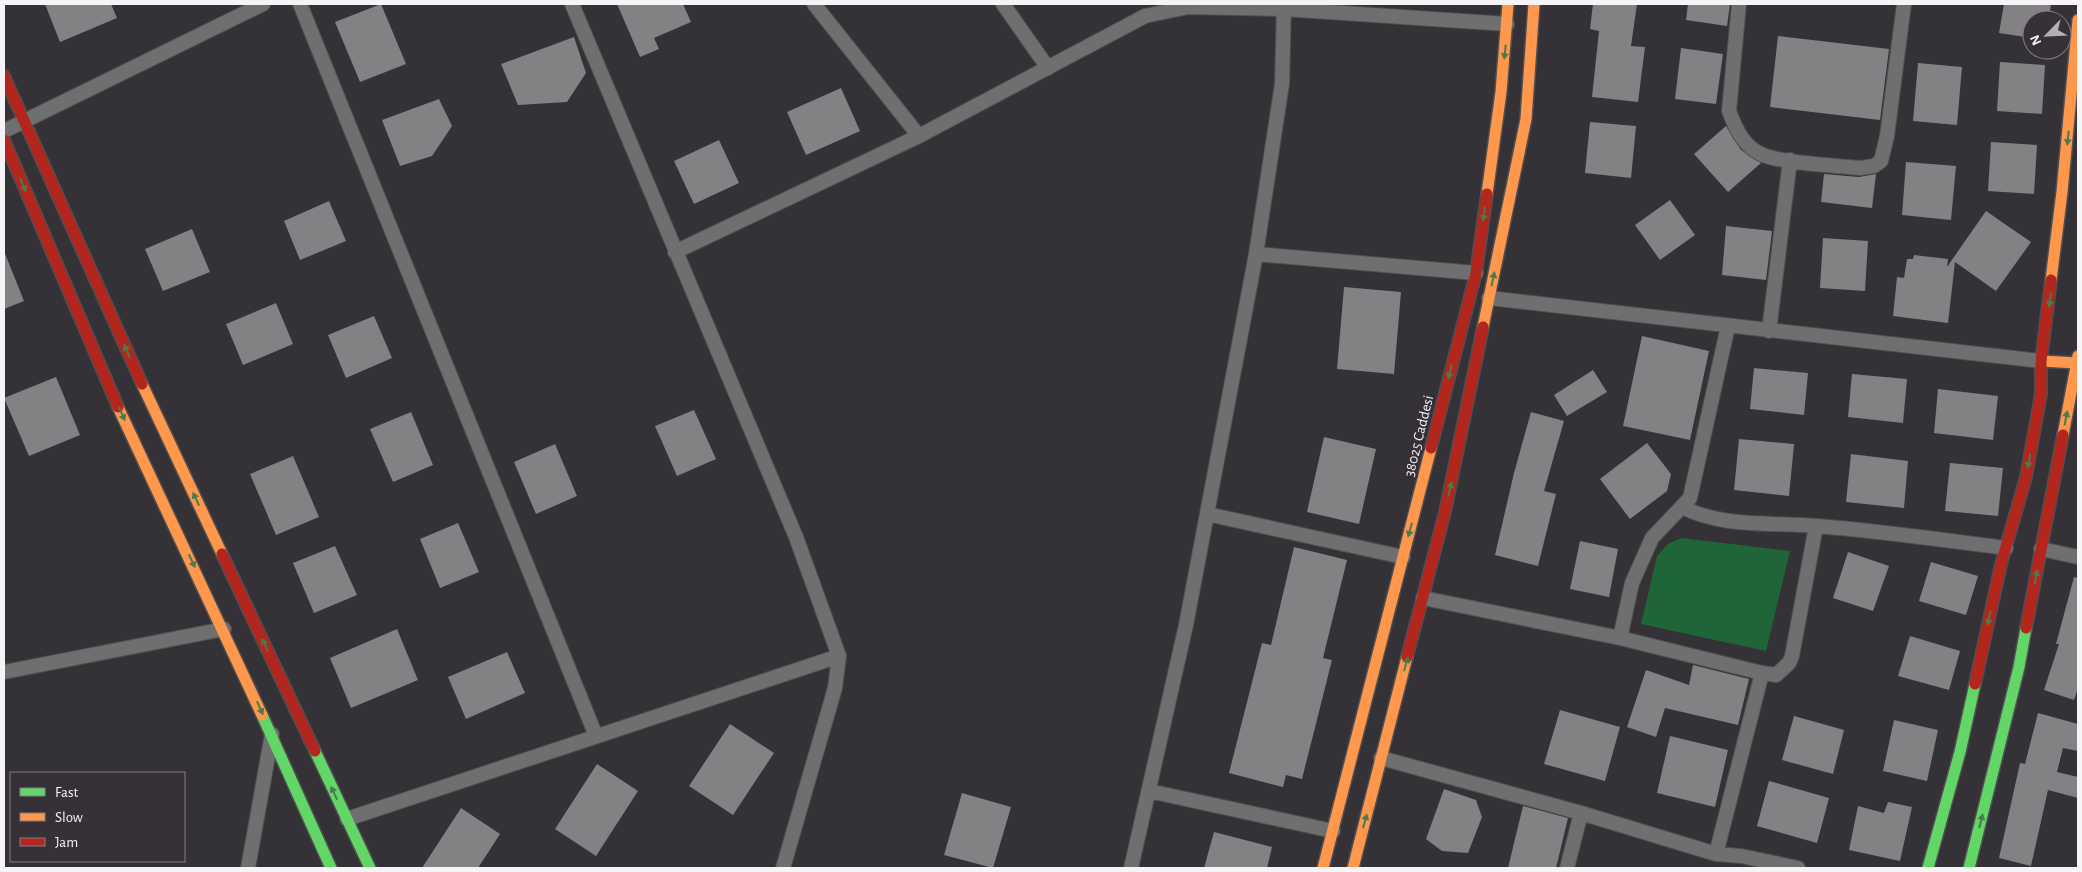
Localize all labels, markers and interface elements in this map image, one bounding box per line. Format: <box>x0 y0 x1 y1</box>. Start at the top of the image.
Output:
north arrow <box>2022 10 2072 60</box>
text: N <box>2028 33 2044 47</box>
one-way arrow <box>1500 45 1508 61</box>
one-way arrow <box>2064 131 2072 147</box>
one-way arrow <box>20 178 28 192</box>
one-way arrow <box>1480 206 1488 222</box>
one-way arrow <box>1489 271 1497 286</box>
one-way arrow <box>2046 292 2054 308</box>
one-way arrow <box>122 344 130 358</box>
one-way arrow <box>1446 365 1454 380</box>
street label: 38025 Caddesi <box>1402 394 1436 478</box>
one-way arrow <box>119 407 127 421</box>
one-way arrow <box>2063 409 2071 425</box>
one-way arrow <box>2024 453 2032 469</box>
one-way arrow <box>1446 482 1454 497</box>
one-way arrow <box>191 492 199 506</box>
one-way arrow <box>1406 522 1414 537</box>
one-way arrow <box>188 554 196 568</box>
one-way arrow <box>2032 569 2040 585</box>
one-way arrow <box>1985 610 1993 626</box>
one-way arrow <box>261 638 269 652</box>
one-way arrow <box>1402 656 1410 671</box>
one-way arrow <box>257 701 265 715</box>
legend <box>10 772 185 862</box>
text: Fast <box>55 785 79 800</box>
one-way arrow <box>330 786 338 800</box>
text: Slow <box>55 810 83 825</box>
one-way arrow <box>1977 813 1985 828</box>
one-way arrow <box>1361 814 1369 829</box>
text: Jam <box>55 835 78 850</box>

